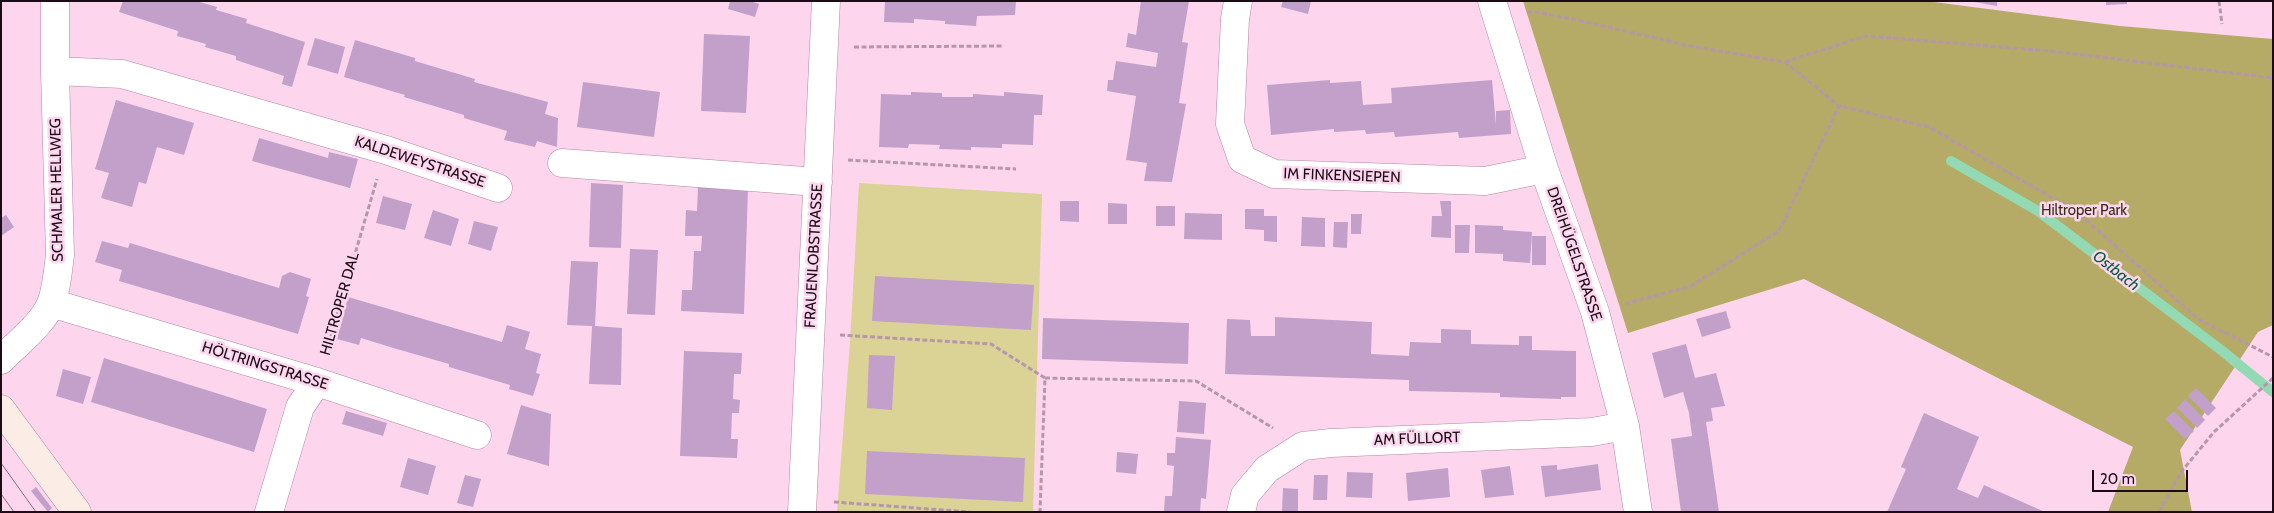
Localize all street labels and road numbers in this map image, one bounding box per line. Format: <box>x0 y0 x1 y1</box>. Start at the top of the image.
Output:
street label: SCHMALER HELLWEG <box>47 118 67 262</box>
street label: KALDEWEYSTRASSE <box>352 132 488 192</box>
street label: IM FINKENSIEPEN <box>1283 165 1401 187</box>
street label: FRAUENLOBSTRASSE <box>801 184 827 328</box>
street label: DREIHÜGELSTRASSE <box>1543 185 1605 323</box>
street label: HILTROPER DAL <box>317 250 363 358</box>
street label: HÖLTRINGSTRASSE <box>200 338 330 394</box>
street label: AM FÜLLORT <box>1373 428 1461 450</box>

